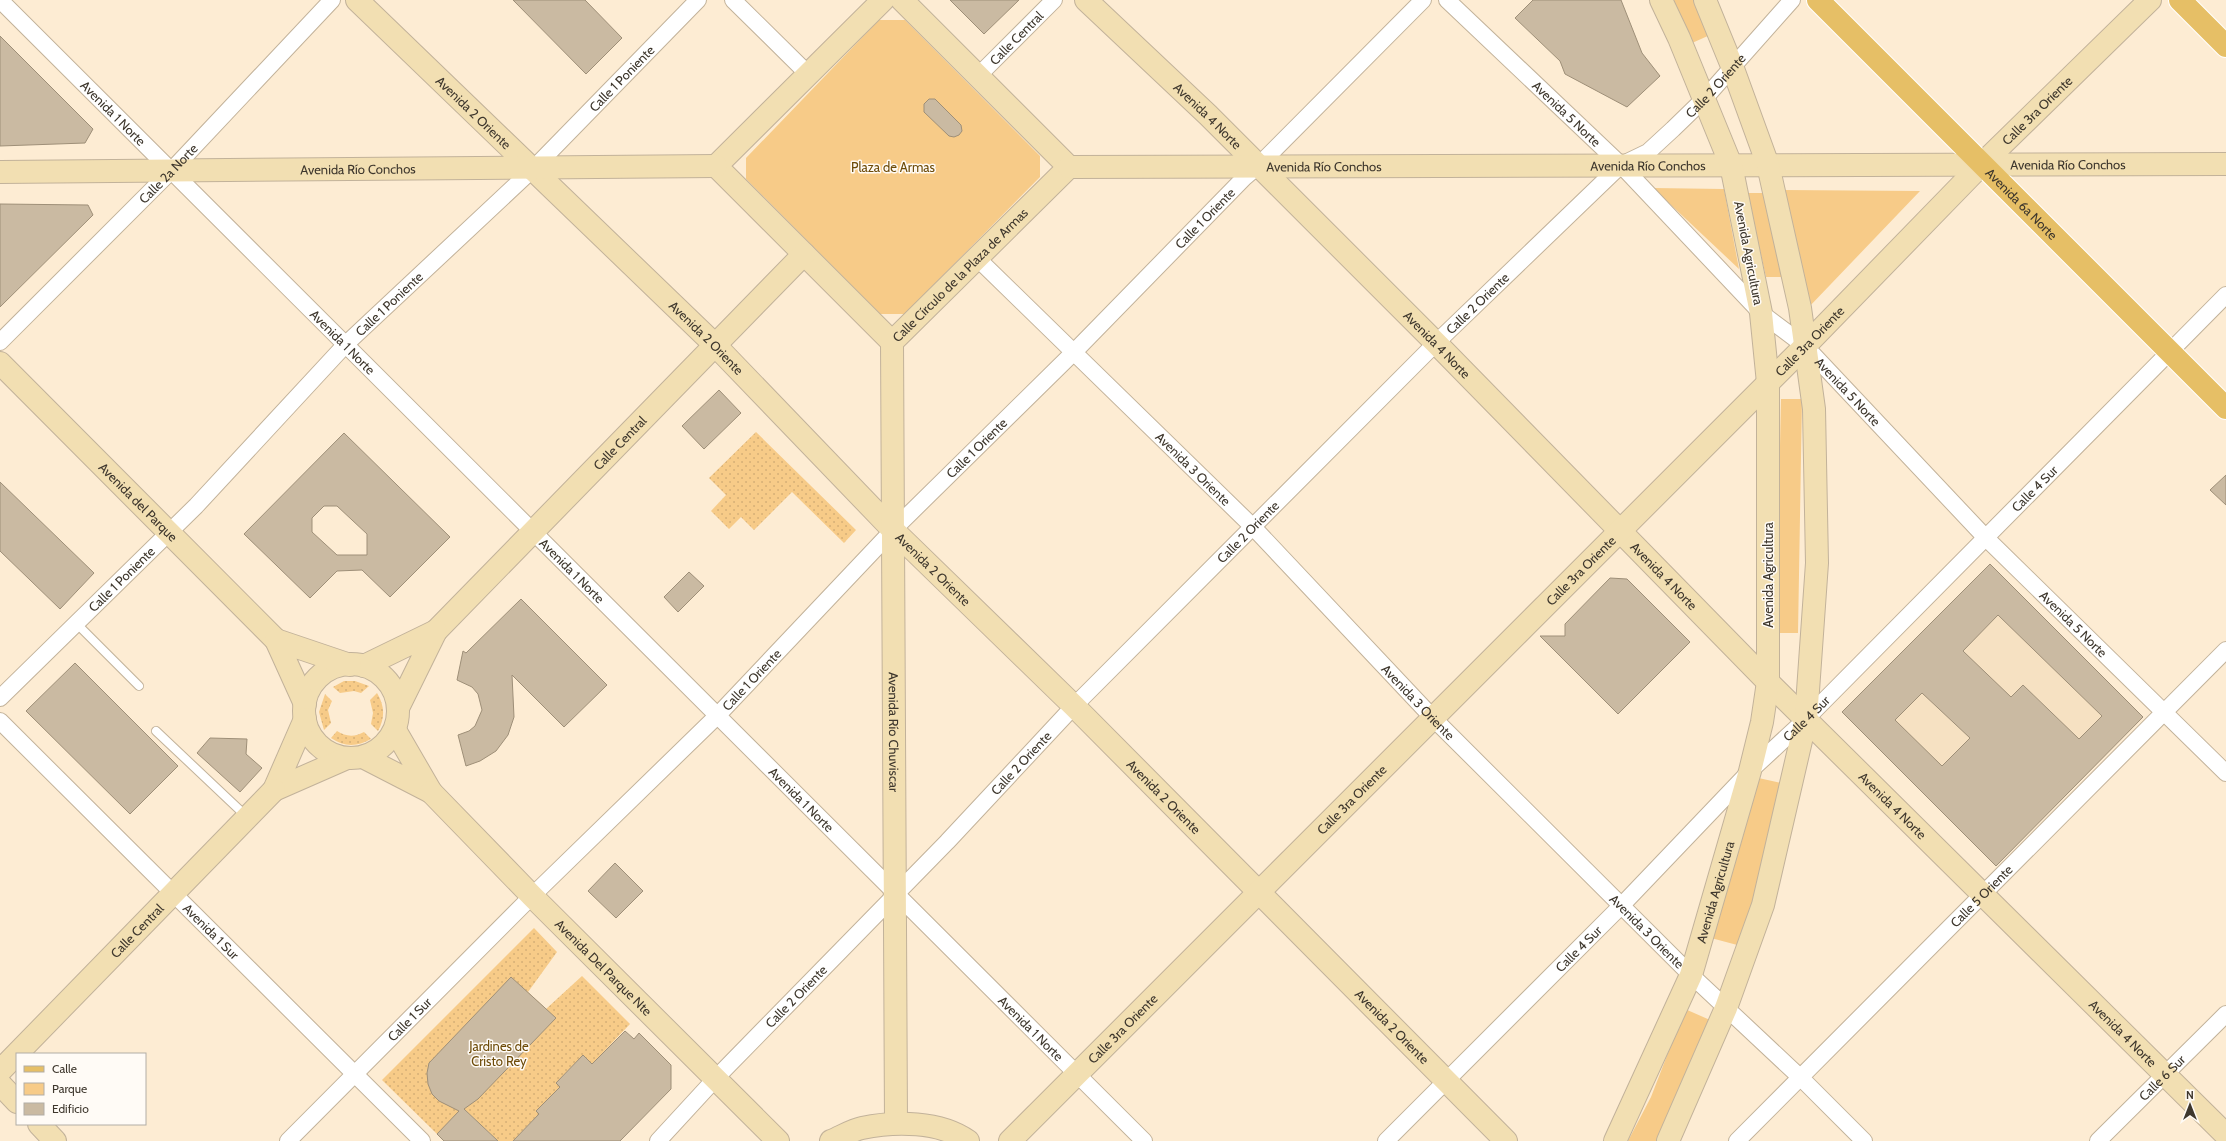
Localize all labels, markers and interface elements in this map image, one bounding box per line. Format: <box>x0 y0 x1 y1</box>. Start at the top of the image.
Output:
street label: Calle Central <box>986 8 1046 68</box>
street label: Calle 1 Poniente <box>586 42 658 115</box>
street label: Calle 2 Oriente <box>1682 50 1749 121</box>
street label: Calle 3ra Oriente <box>1999 72 2076 148</box>
street label: Avenida 2 Oriente <box>433 73 515 153</box>
street label: Avenida 1 Norte <box>77 77 149 149</box>
street label: Avenida 5 Norte <box>1529 77 1604 150</box>
street label: Avenida 4 Norte <box>1171 79 1245 152</box>
street label: Calle 2a Norte <box>135 140 201 207</box>
street label: Avenida Río Conchos <box>2010 156 2126 173</box>
street label: Avenida Río Conchos <box>1590 157 1706 174</box>
street label: Avenida Río Conchos <box>1266 158 1382 174</box>
park label: Plaza de Armas <box>851 159 936 175</box>
street label: Avenida Río Conchos <box>300 161 416 177</box>
street label: Avenida 6a Norte <box>1982 164 2061 243</box>
street label: Calle 1 Oriente <box>1172 184 1238 252</box>
street label: Avenida Agricultura <box>1731 200 1767 307</box>
street label: Calle Círculo de la Plaza de Armas <box>889 204 1031 345</box>
street label: Calle 1 Poniente <box>352 268 426 339</box>
street label: Calle 2 Oriente <box>1443 269 1512 337</box>
street label: Avenida 2 Oriente <box>666 297 747 378</box>
street label: Calle 3ra Oriente <box>1772 302 1848 379</box>
street label: Avenida 1 Norte <box>307 306 379 378</box>
street label: Avenida 4 Norte <box>1400 307 1474 382</box>
street label: Avenida 5 Norte <box>1812 354 1884 429</box>
street label: Calle Central <box>590 412 650 473</box>
street label: Calle 1 Oriente <box>943 414 1010 481</box>
street label: Avenida 3 Oriente <box>1152 429 1234 509</box>
street label: Avenida del Parque <box>96 459 181 545</box>
street label: Calle 4 Sur <box>2008 461 2061 515</box>
street label: Calle 2 Oriente <box>1213 497 1282 566</box>
street label: Avenida Agricultura <box>1760 522 1776 628</box>
street label: Avenida 2 Oriente <box>892 529 974 609</box>
street label: Calle 3ra Oriente <box>1543 532 1619 608</box>
street label: Avenida 1 Norte <box>536 535 608 607</box>
street label: Avenida 4 Norte <box>1627 539 1701 613</box>
street label: Calle 1 Poniente <box>85 543 158 615</box>
street label: Avenida 5 Norte <box>2037 587 2111 661</box>
street label: Calle 1 Oriente <box>719 645 785 714</box>
street label: Avenida 3 Oriente <box>1378 661 1458 743</box>
street label: Avenida Río Chuviscar <box>886 672 902 793</box>
street label: Calle 4 Sur <box>1779 691 1833 745</box>
street label: Calle 2 Oriente <box>987 728 1055 798</box>
street label: Avenida 2 Oriente <box>1124 756 1204 837</box>
street label: Calle 3ra Oriente <box>1313 761 1390 838</box>
street label: Avenida 1 Norte <box>766 764 838 835</box>
street label: Avenida 4 Norte <box>1856 768 1930 842</box>
street label: Avenida Agricultura <box>1693 838 1738 945</box>
street label: Calle 5 Oriente <box>1947 861 2016 930</box>
street label: Avenida 3 Oriente <box>1607 891 1688 972</box>
street label: Calle Central <box>107 900 167 961</box>
street label: Avenida 1 Sur <box>180 900 243 963</box>
street label: Avenida Del Parque Nte <box>552 916 656 1019</box>
street label: Calle 4 Sur <box>1552 922 1605 975</box>
street label: Calle 2 Oriente <box>762 961 830 1031</box>
street label: Avenida 2 Oriente <box>1352 986 1433 1067</box>
street label: Calle 3ra Oriente <box>1084 990 1161 1067</box>
street label: Avenida 1 Norte <box>995 992 1067 1064</box>
street label: Calle 1 Sur <box>384 993 435 1044</box>
street label: Avenida 4 Norte <box>2086 996 2160 1070</box>
park label: Jardines de Cristo Rey <box>468 1038 529 1069</box>
street label: Calle 6 Sur <box>2135 1051 2189 1104</box>
legend <box>16 1053 146 1125</box>
text: Calle <box>52 1061 77 1076</box>
text: Parque <box>52 1081 87 1096</box>
north arrow <box>2170 1085 2210 1125</box>
text: N <box>2186 1088 2194 1102</box>
text: Edificio <box>52 1101 89 1116</box>

